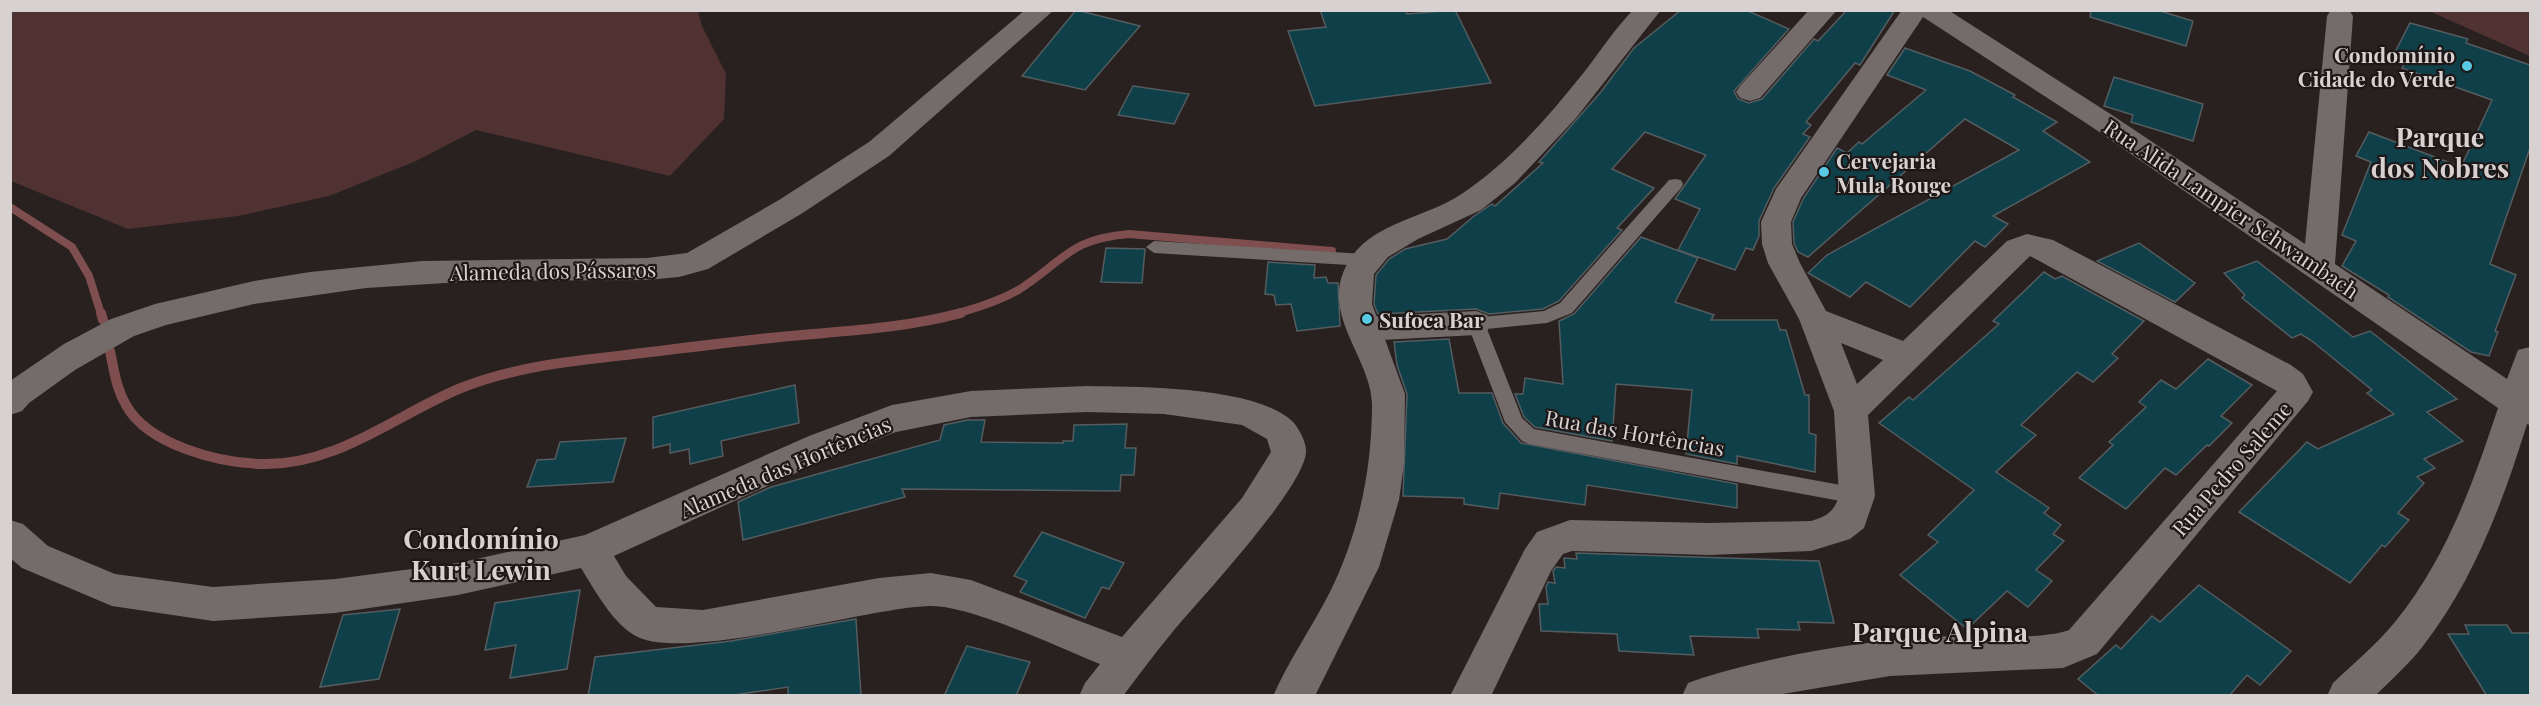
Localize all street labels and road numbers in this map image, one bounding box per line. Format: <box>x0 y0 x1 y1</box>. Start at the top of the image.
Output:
street label: Rua Alida Lampier Schwambach <box>2099 112 2365 304</box>
street label: Alameda dos Pássaros <box>448 254 657 286</box>
street label: Rua Pedro Saleme <box>2165 395 2297 541</box>
street label: Rua das Hortências <box>1543 402 1727 462</box>
street label: Alameda das Hortências <box>674 409 895 524</box>

